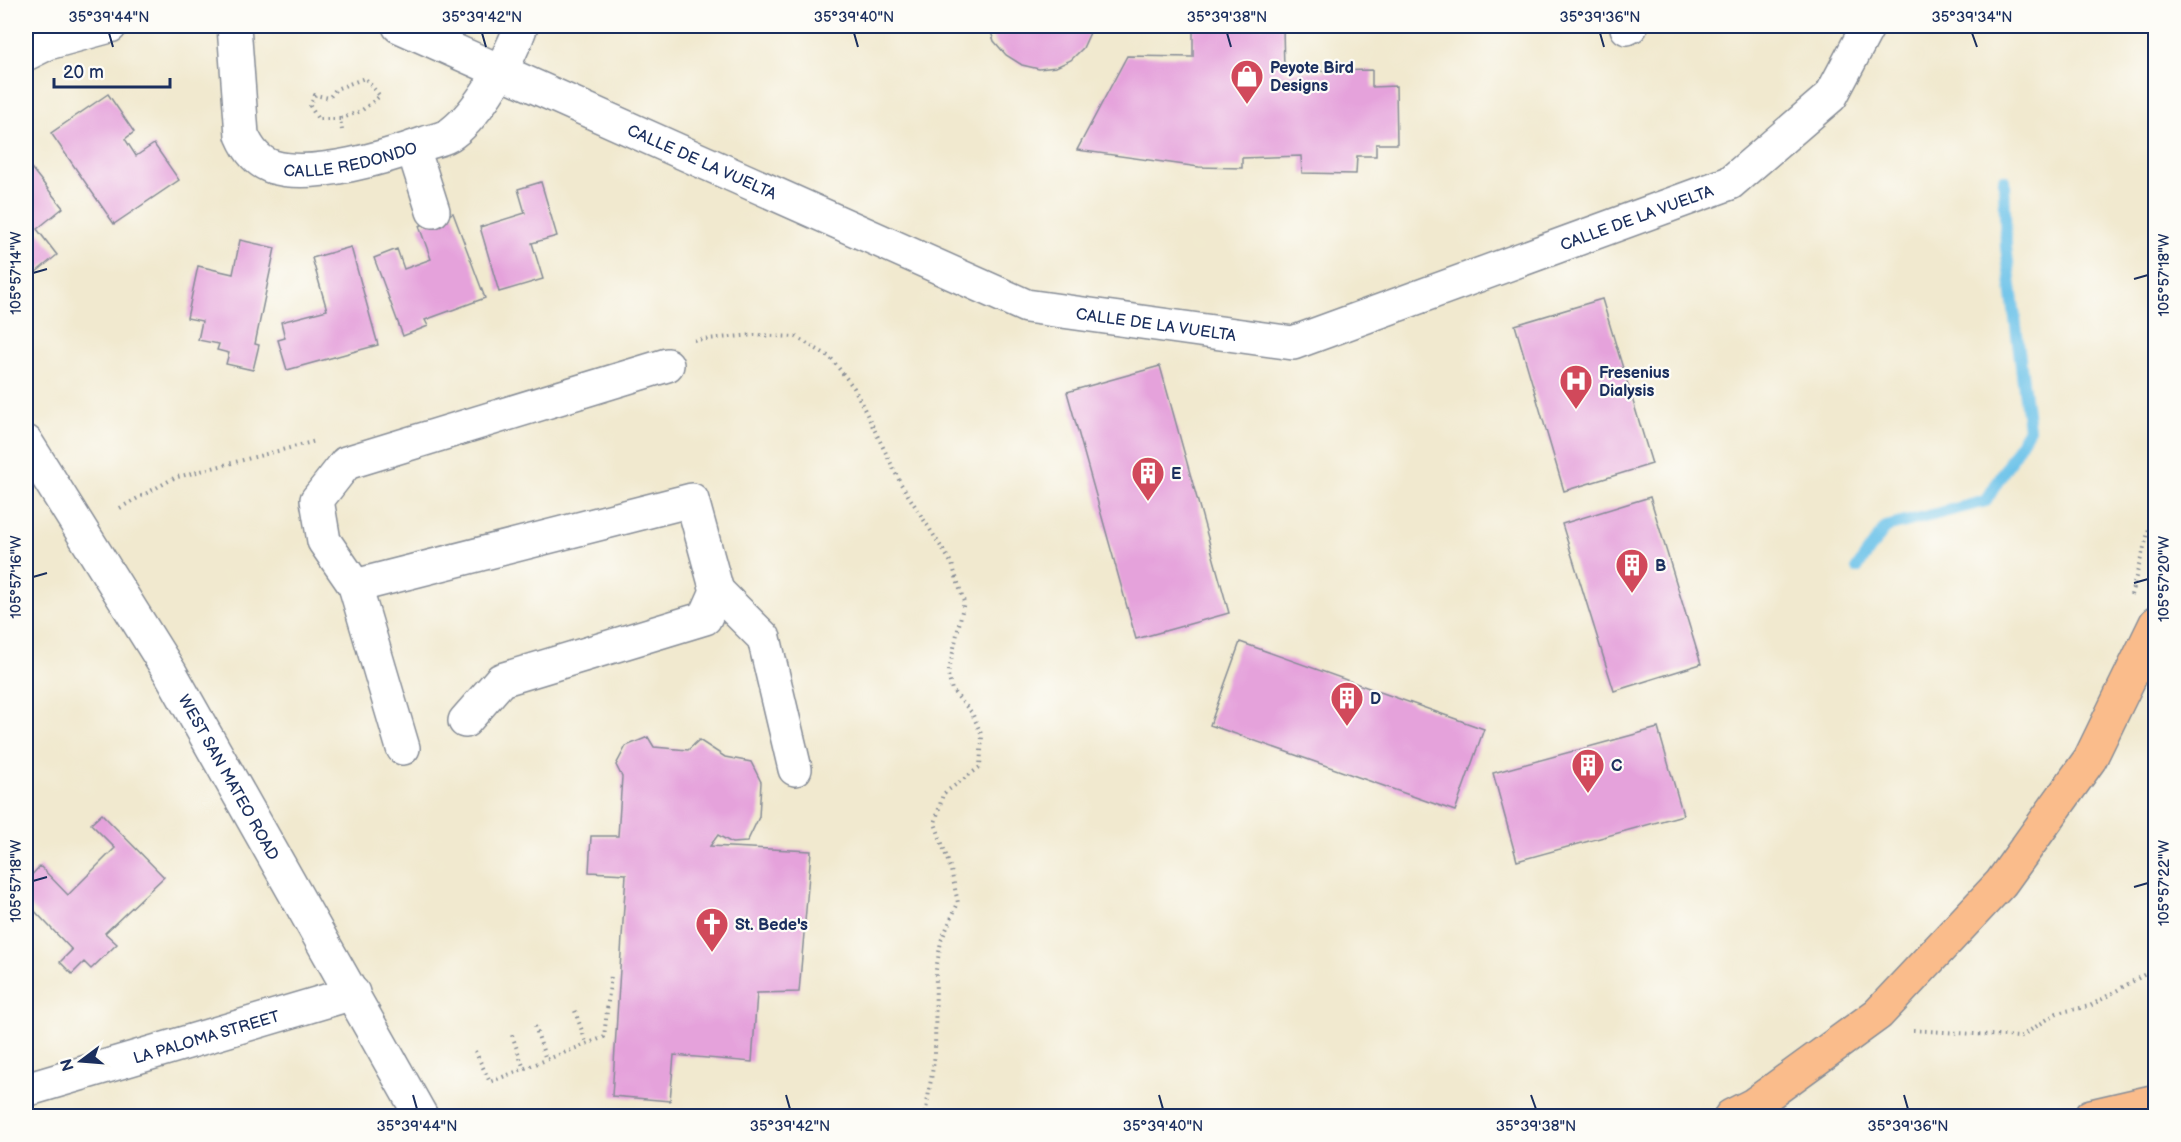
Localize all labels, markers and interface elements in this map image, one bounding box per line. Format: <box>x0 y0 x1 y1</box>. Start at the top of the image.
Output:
text: 35°39'44"N <box>69 8 149 27</box>
text: 35°39'42"N <box>442 8 522 27</box>
text: 35°39'40"N <box>814 8 894 27</box>
text: 35°39'38"N <box>1187 8 1267 27</box>
text: 35°39'36"N <box>1559 8 1641 27</box>
text: 35°39'34"N <box>1931 8 2013 27</box>
scale bar <box>54 51 170 89</box>
shop icon: Peyote Bird Designs <box>1229 58 1265 105</box>
place label: Peyote Bird Designs <box>1270 59 1354 96</box>
text: 20 m <box>63 62 104 83</box>
street label: CALLE DE LA VUELTA <box>624 121 779 204</box>
street label: CALLE REDONDO <box>283 139 420 182</box>
street label: CALLE DE LA VUELTA <box>1558 182 1716 255</box>
text: 105°57'14"W <box>7 231 26 315</box>
text: 105°57'18"W <box>2155 233 2174 317</box>
street label: CALLE DE LA VUELTA <box>1075 305 1237 346</box>
hospital icon: Fresenius Dialysis <box>1558 363 1594 410</box>
place label: Fresenius Dialysis <box>1599 364 1670 401</box>
building icon: E <box>1130 455 1166 502</box>
place label: E <box>1171 465 1181 484</box>
text: 105°57'16"W <box>7 535 26 619</box>
text: 105°57'20"W <box>2155 536 2174 622</box>
building icon: B <box>1614 547 1650 594</box>
place label: B <box>1655 557 1666 576</box>
building icon: D <box>1329 680 1365 727</box>
place label: D <box>1370 690 1381 709</box>
street label: WEST SAN MATEO ROAD <box>174 692 282 864</box>
building icon: C <box>1570 747 1606 794</box>
place label: C <box>1611 757 1622 776</box>
text: 105°57'18"W <box>7 839 26 923</box>
text: 105°57'22"W <box>2155 840 2174 926</box>
church icon: St. Bede's <box>694 906 730 953</box>
place label: St. Bede's <box>735 916 808 935</box>
street label: LA PALOMA STREET <box>131 1007 282 1069</box>
north arrow <box>51 1031 111 1091</box>
text: N <box>57 1056 79 1073</box>
text: 35°39'44"N <box>377 1117 457 1136</box>
text: 35°39'42"N <box>750 1117 830 1136</box>
text: 35°39'40"N <box>1123 1117 1203 1136</box>
text: 35°39'38"N <box>1496 1117 1576 1136</box>
text: 35°39'36"N <box>1867 1117 1949 1136</box>

